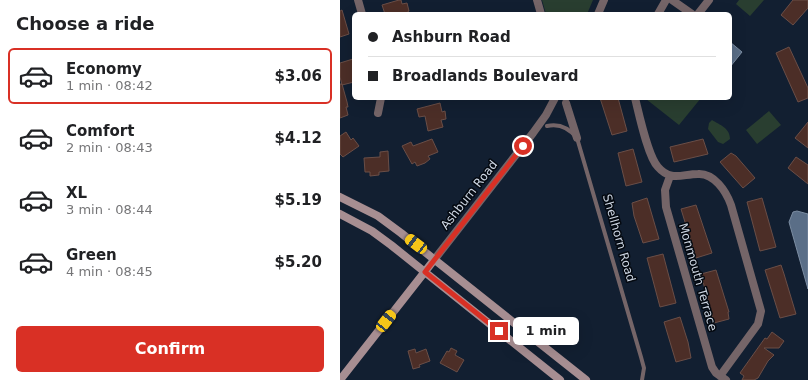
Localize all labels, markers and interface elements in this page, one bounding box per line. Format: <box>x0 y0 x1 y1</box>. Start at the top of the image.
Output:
text: Choose a ride <box>16 13 155 34</box>
text: Ashburn Road <box>392 28 511 46</box>
icon: car <box>18 58 54 94</box>
text: Economy <box>66 60 142 78</box>
text: $3.06 <box>275 67 322 85</box>
text: Broadlands Boulevard <box>392 67 579 85</box>
text: 1 min · 08:42 <box>66 78 153 93</box>
icon: car <box>18 120 54 156</box>
text: Comfort <box>66 122 134 140</box>
text: $4.12 <box>275 129 322 147</box>
route start <box>514 137 532 155</box>
text: 2 min · 08:43 <box>66 140 153 155</box>
street label: Ashburn Road <box>438 158 500 232</box>
icon: car <box>18 182 54 218</box>
text: XL <box>66 184 87 202</box>
text: $5.19 <box>275 191 322 209</box>
street label: Shellhorn Road <box>600 193 638 283</box>
text: 3 min · 08:44 <box>66 202 153 217</box>
street label: Monmouth Terrace <box>676 221 720 333</box>
car <box>403 232 429 256</box>
icon: car <box>18 244 54 280</box>
text: Green <box>66 246 117 264</box>
text: $5.20 <box>275 253 322 271</box>
text: 4 min · 08:45 <box>66 264 153 279</box>
car <box>374 308 398 334</box>
callout: 1 min <box>513 317 579 345</box>
route end <box>490 322 508 340</box>
text: 1 min <box>526 323 566 338</box>
button: Confirm <box>16 326 324 372</box>

